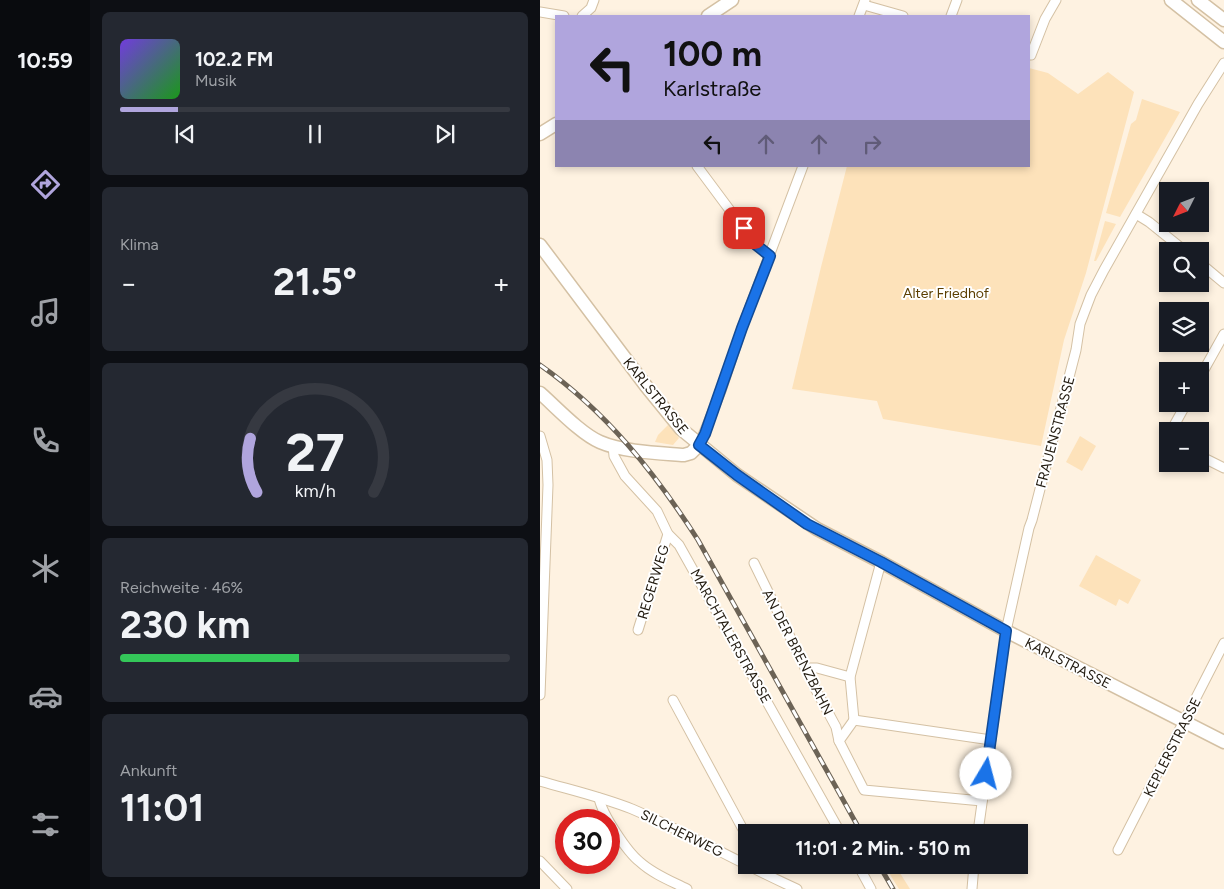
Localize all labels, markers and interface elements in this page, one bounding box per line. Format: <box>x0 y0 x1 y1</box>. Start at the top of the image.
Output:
text: 100 m <box>663 33 762 75</box>
icon: left <box>580 35 645 100</box>
text: 10:59 <box>17 47 73 74</box>
text: 102.2 FM <box>195 48 273 71</box>
text: Musik <box>195 71 236 90</box>
text: Karlstraße <box>663 75 761 102</box>
icon: previous <box>171 120 199 148</box>
icon: pause <box>301 120 329 148</box>
icon: next <box>431 120 459 148</box>
icon: left <box>699 130 727 158</box>
icon: ahead <box>752 130 780 158</box>
icon: ahead <box>805 130 833 158</box>
icon: right <box>858 130 886 158</box>
icon: directions <box>28 167 63 202</box>
north arrow <box>1159 182 1209 232</box>
map controls <box>1159 182 1209 472</box>
pin <box>723 207 765 249</box>
icon: arrive <box>730 214 758 242</box>
text: Klima <box>120 235 159 254</box>
button: search <box>1159 242 1209 292</box>
text: 21.5° <box>273 259 357 305</box>
text: − <box>120 266 137 300</box>
text: + <box>493 266 510 300</box>
park label: Alter Friedhof <box>903 285 990 302</box>
icon: music <box>28 295 63 330</box>
button: layers <box>1159 302 1209 352</box>
street label: KARLSTRASSE <box>619 354 692 438</box>
button: + <box>1159 362 1209 412</box>
street label: FRAUENSTRASSE <box>1032 374 1079 490</box>
text: 27 <box>285 422 345 484</box>
button: − <box>1159 422 1209 472</box>
icon: phone <box>28 423 63 458</box>
text: km/h <box>295 480 335 501</box>
street label: REGERWEG <box>634 542 673 622</box>
icon: climate <box>28 551 63 586</box>
street label: MARCHTALERSTRASSE <box>686 566 775 707</box>
text: Reichweite · 46% <box>120 578 243 597</box>
street label: AN DER BRENZBAHN <box>758 587 837 718</box>
text: 230 km <box>120 602 250 648</box>
street label: KARLSTRASSE <box>1022 635 1114 692</box>
icon: car <box>28 679 63 714</box>
street label: KEPLERSTRASSE <box>1140 695 1205 800</box>
position arrow <box>959 747 1011 799</box>
text: Ankunft <box>120 761 177 780</box>
text: 11:01 <box>120 785 204 831</box>
street label: SILCHERWEG <box>638 806 726 861</box>
icon: filters <box>28 807 63 842</box>
speed limit sign: 30 <box>555 809 620 874</box>
text: 11:01 · 2 Min. · 510 m <box>796 837 970 860</box>

